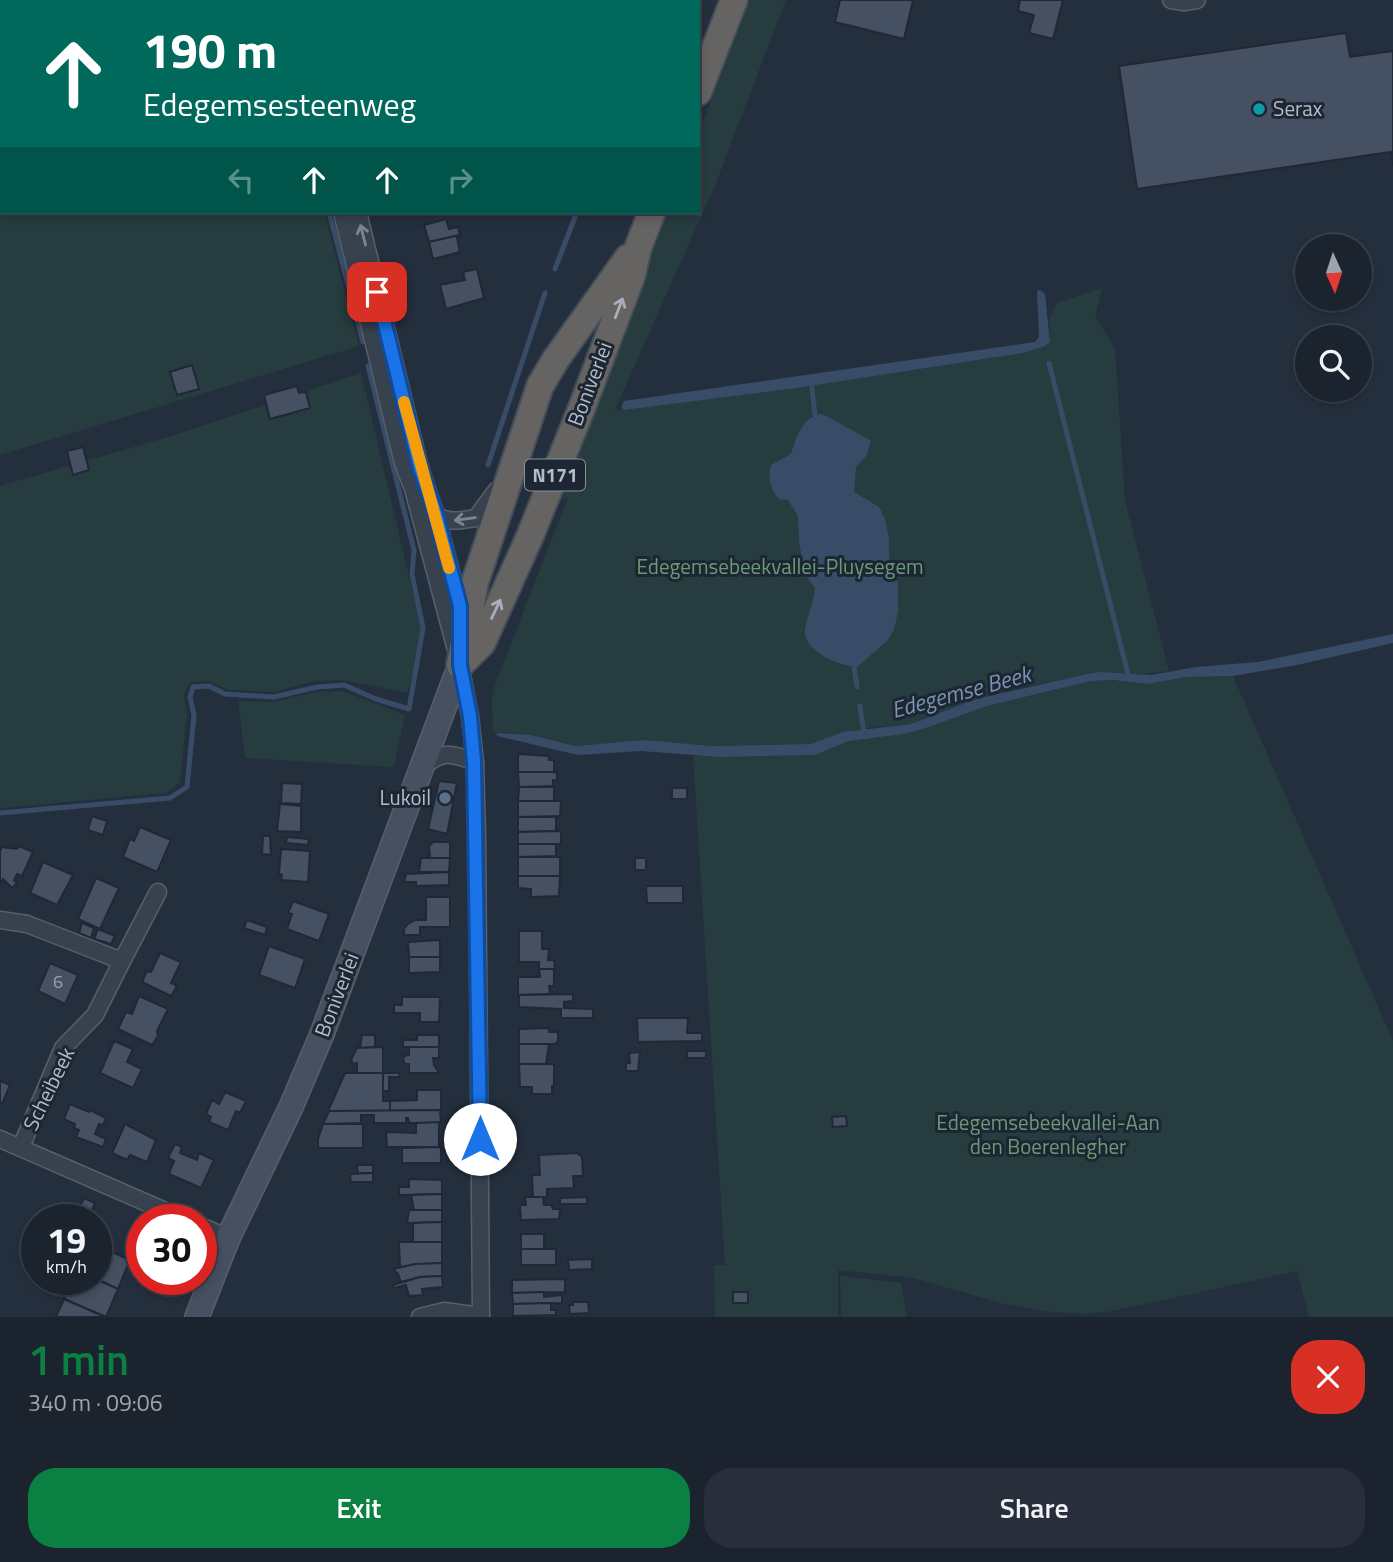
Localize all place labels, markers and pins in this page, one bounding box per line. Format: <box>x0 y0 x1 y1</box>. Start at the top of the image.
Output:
place label: Serax <box>1273 92 1323 124</box>
marker: Serax <box>1251 101 1267 117</box>
pin <box>347 262 407 322</box>
place label: Lukoil <box>380 781 431 813</box>
marker: Lukoil <box>437 790 453 806</box>

